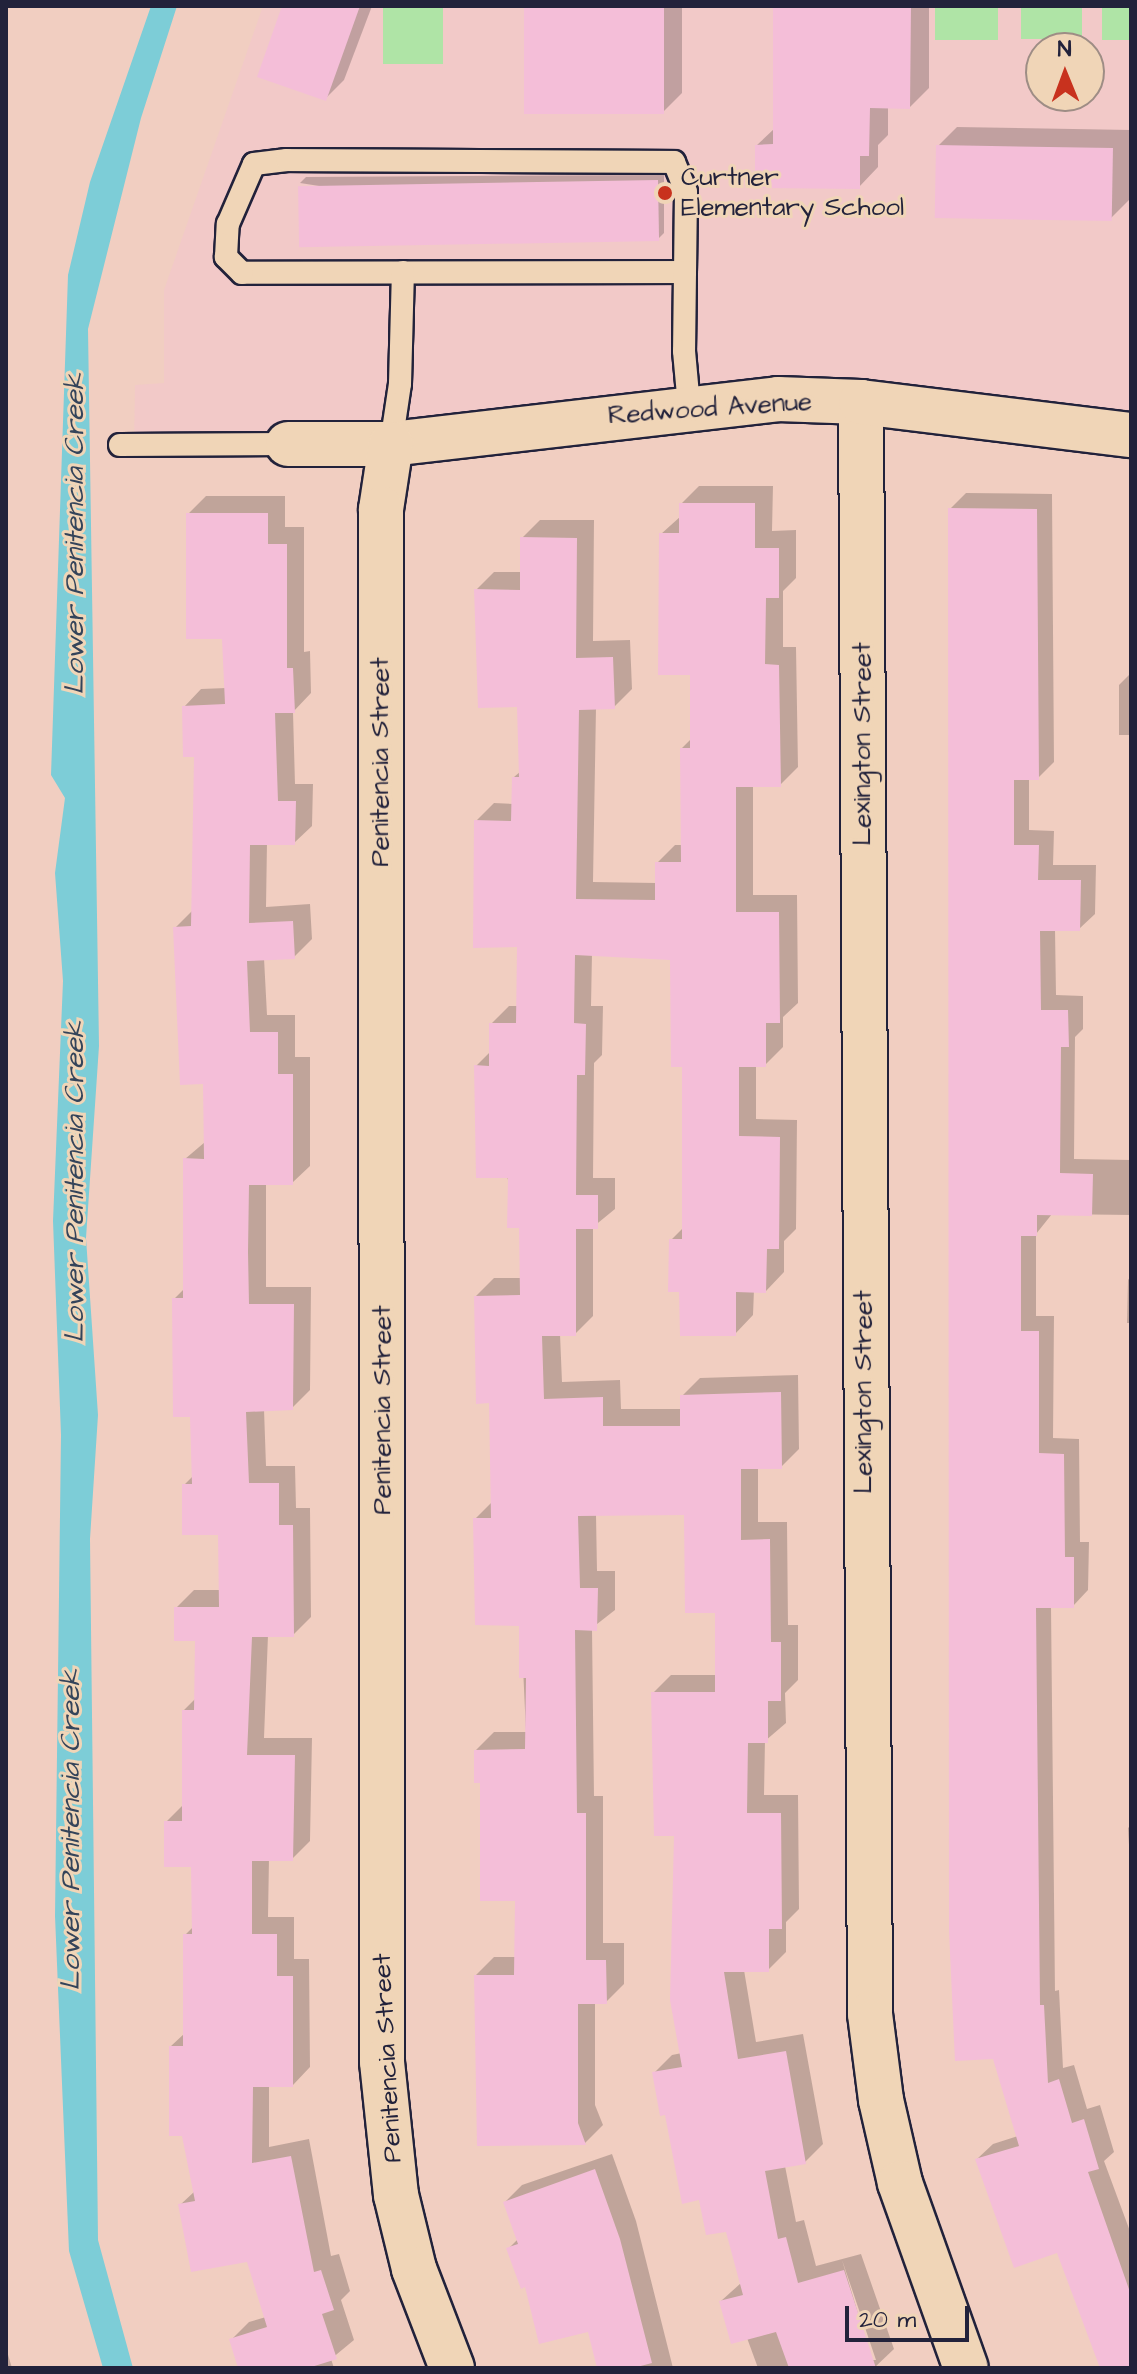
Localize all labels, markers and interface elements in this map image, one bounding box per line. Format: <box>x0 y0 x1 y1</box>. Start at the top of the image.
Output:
north arrow <box>1025 32 1105 112</box>
text: N <box>1057 34 1072 65</box>
place label: Curtner Elementary School <box>681 162 904 224</box>
marker: Curtner Elementary School <box>656 184 674 202</box>
water label: Lower Penitencia Creek <box>58 373 92 695</box>
street label: Redwood Avenue <box>607 386 813 432</box>
street label: Lexington Street <box>847 642 879 846</box>
street label: Penitencia Street <box>365 657 397 867</box>
water label: Lower Penitencia Creek <box>58 1021 92 1343</box>
street label: Lexington Street <box>848 1290 880 1494</box>
street label: Penitencia Street <box>367 1305 399 1515</box>
water label: Lower Penitencia Creek <box>54 1669 88 1991</box>
street label: Penitencia Street <box>367 1953 409 2163</box>
scale bar <box>849 2290 973 2340</box>
text: 20 m <box>859 2303 916 2337</box>

